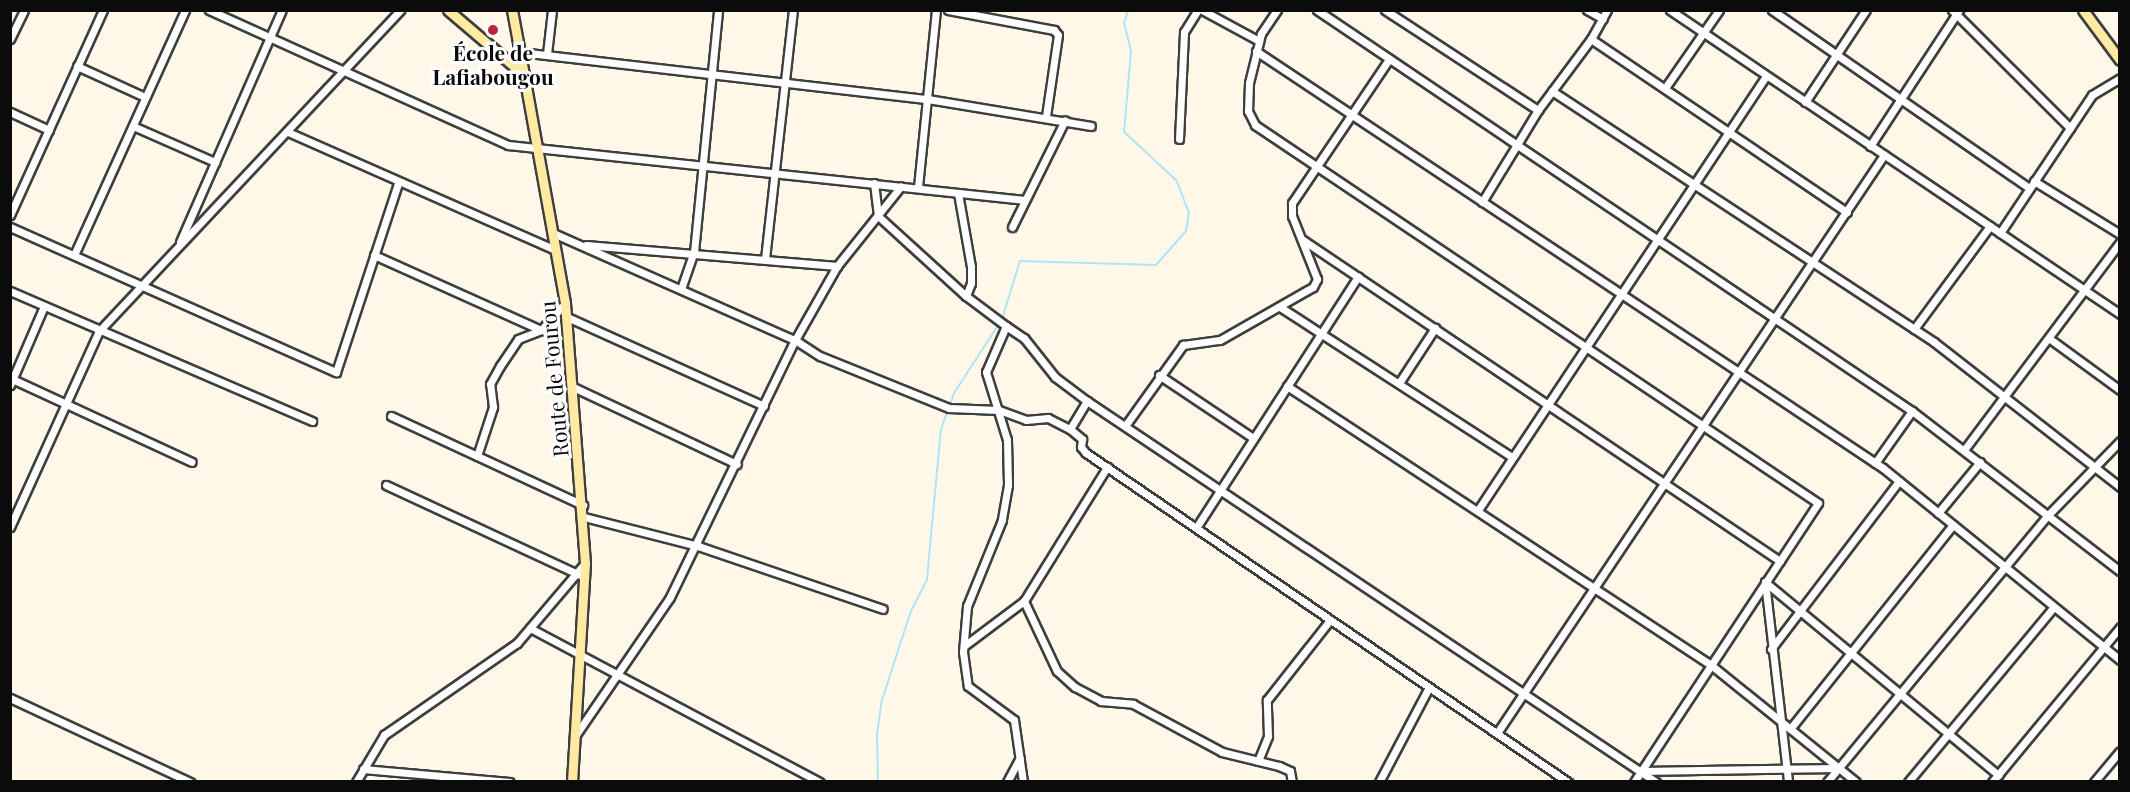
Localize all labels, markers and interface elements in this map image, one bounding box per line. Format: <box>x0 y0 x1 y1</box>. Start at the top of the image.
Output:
marker: École de Lafiabougou <box>486 23 500 37</box>
place label: École de Lafiabougou <box>432 39 554 89</box>
street label: Route de Fourou <box>534 300 572 458</box>

